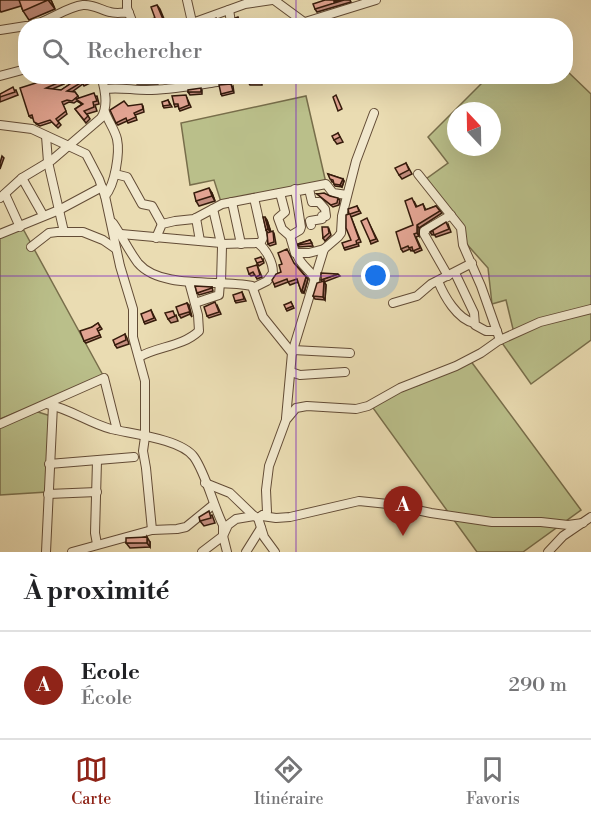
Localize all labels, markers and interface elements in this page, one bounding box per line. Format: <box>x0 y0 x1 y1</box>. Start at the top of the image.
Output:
search box <box>18 18 573 84</box>
icon: search <box>39 35 72 68</box>
text: Rechercher <box>87 38 202 65</box>
north arrow <box>447 102 501 156</box>
your location <box>361 261 390 290</box>
pin: A <box>384 486 422 536</box>
text: À proximité <box>24 575 169 607</box>
text: Ecole <box>81 659 140 686</box>
text: A <box>36 673 51 698</box>
text: 290 m <box>509 673 567 698</box>
text: École <box>81 686 132 711</box>
tab: Carte <box>71 753 111 809</box>
tab: Itinéraire <box>254 753 324 809</box>
tab: Favoris <box>466 753 520 809</box>

